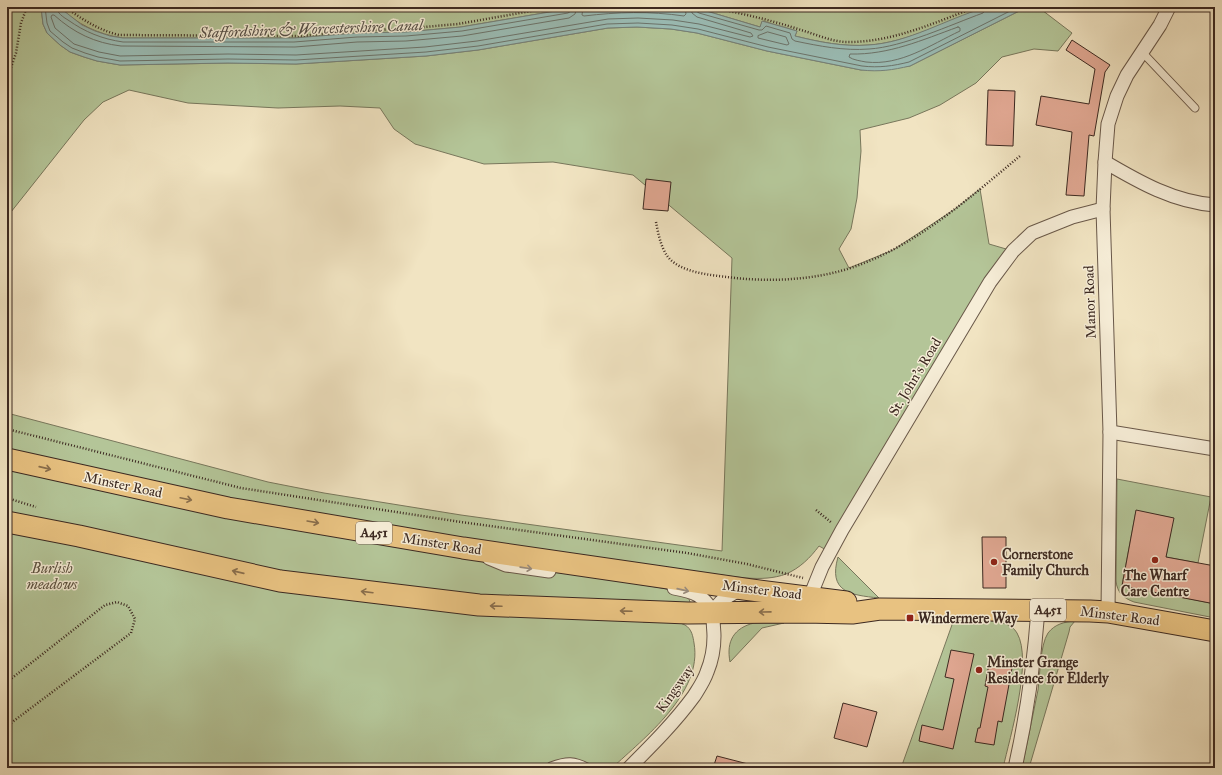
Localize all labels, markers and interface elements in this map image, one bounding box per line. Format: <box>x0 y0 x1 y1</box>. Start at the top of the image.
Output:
water label: Staffordshire & Worcestershire Canal <box>198 16 425 42</box>
street label: Manor Road <box>1080 265 1100 339</box>
street label: St. John's Road <box>885 335 946 420</box>
one-way arrow <box>38 464 51 472</box>
street label: Minster Road <box>82 468 164 502</box>
one-way arrow <box>179 495 192 503</box>
one-way arrow <box>307 519 320 527</box>
road number: A451 <box>356 522 392 544</box>
street label: Minster Road <box>401 529 483 559</box>
place label: Cornerstone Family Church <box>1002 546 1089 580</box>
marker: The Wharf Care Centre <box>1150 555 1160 565</box>
marker: Cornerstone Family Church <box>989 557 999 567</box>
park label: Burlish meadows <box>27 560 78 593</box>
one-way arrow <box>519 564 532 572</box>
one-way arrow <box>232 567 245 575</box>
place label: The Wharf Care Centre <box>1121 567 1189 600</box>
street label: Minster Road <box>721 577 803 603</box>
one-way arrow <box>676 586 689 594</box>
one-way arrow <box>360 588 373 596</box>
road number: A451 <box>1030 599 1066 621</box>
one-way arrow <box>490 602 503 610</box>
street label: Minster Road <box>1079 603 1161 629</box>
one-way arrow <box>620 607 633 615</box>
one-way arrow <box>759 608 772 616</box>
place label: Windermere Way <box>918 610 1019 628</box>
marker: Windermere Way <box>905 613 915 623</box>
place label: Minster Grange Residence for Elderly <box>987 654 1110 688</box>
street label: Kingsway <box>652 661 698 716</box>
marker: Minster Grange Residence for Elderly <box>974 665 984 675</box>

